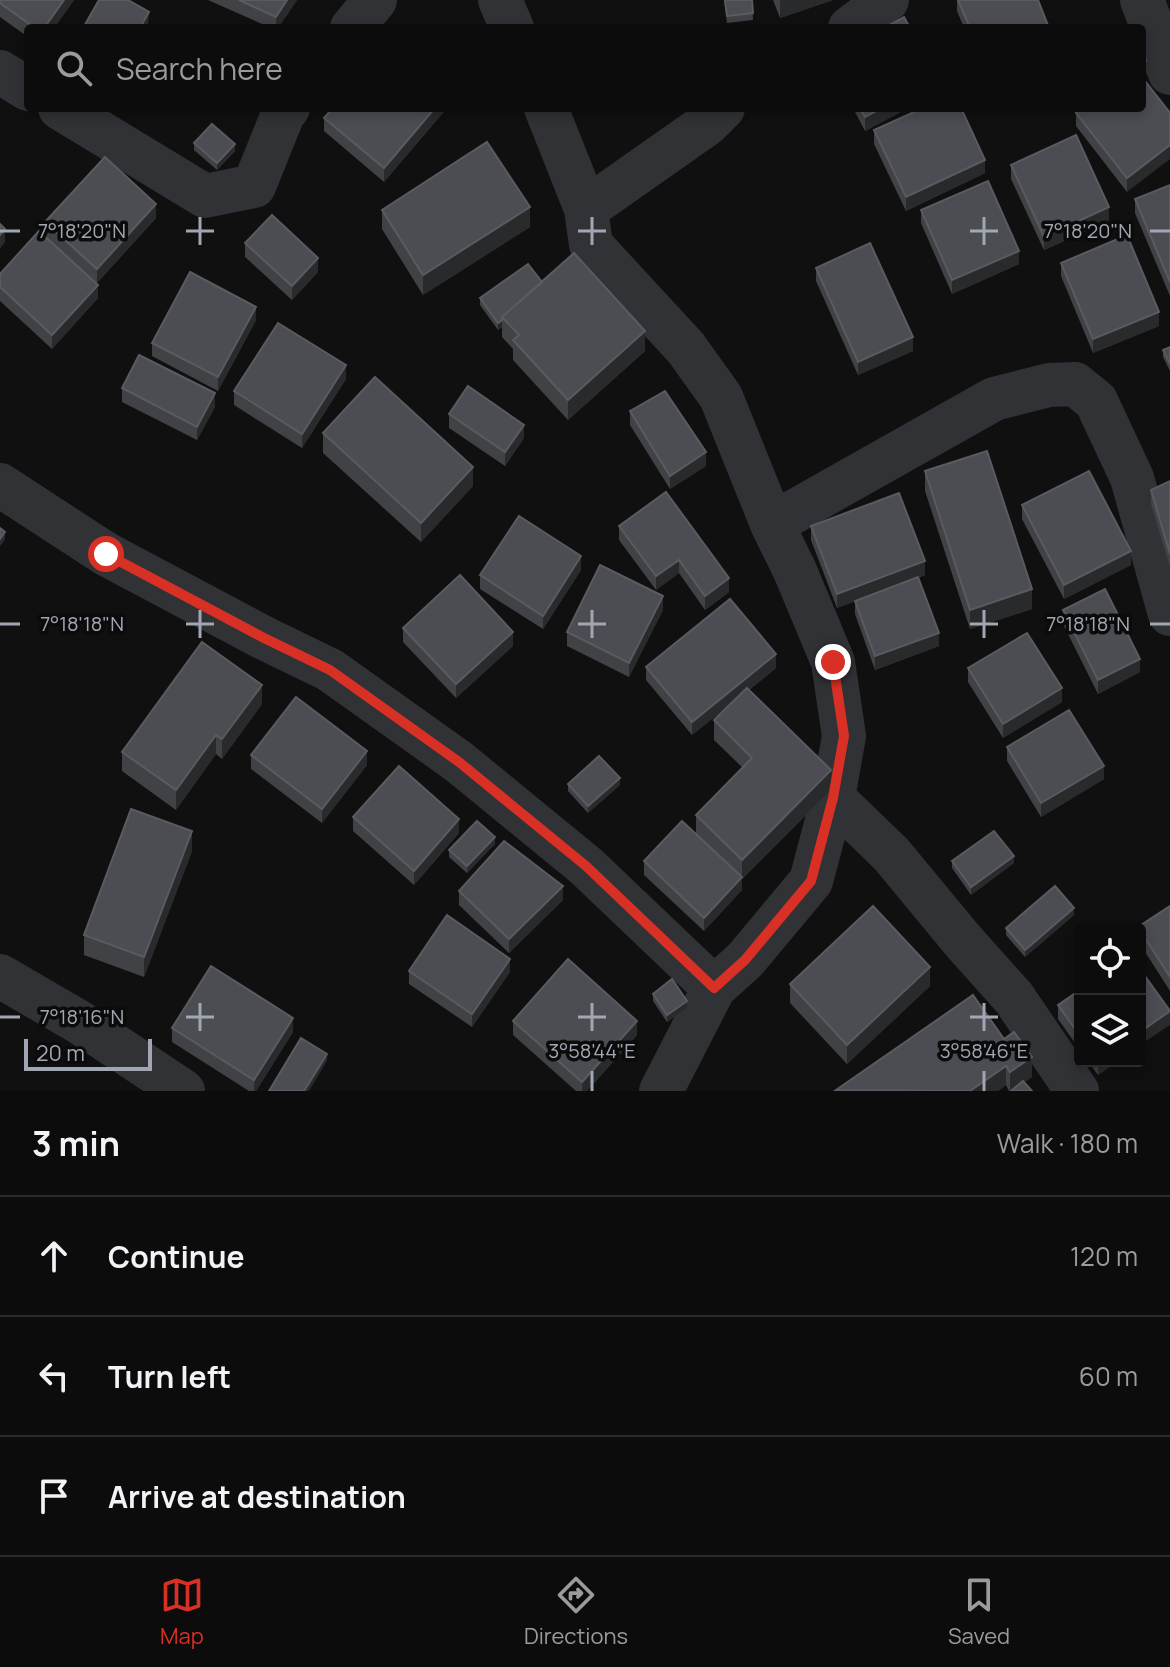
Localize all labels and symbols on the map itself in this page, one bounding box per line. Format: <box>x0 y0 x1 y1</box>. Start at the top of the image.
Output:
text: 7°18'20"N <box>38 217 126 244</box>
text: 7°18'20"N <box>1044 217 1132 244</box>
route start <box>88 536 124 572</box>
text: 7°18'18"N <box>40 610 124 637</box>
text: 7°18'18"N <box>1046 610 1130 637</box>
route end <box>815 644 851 680</box>
text: 7°18'16"N <box>40 1003 124 1030</box>
scale bar <box>24 1035 152 1071</box>
text: 3°58'44"E <box>548 1037 636 1064</box>
text: 3°58'46"E <box>940 1037 1028 1064</box>

